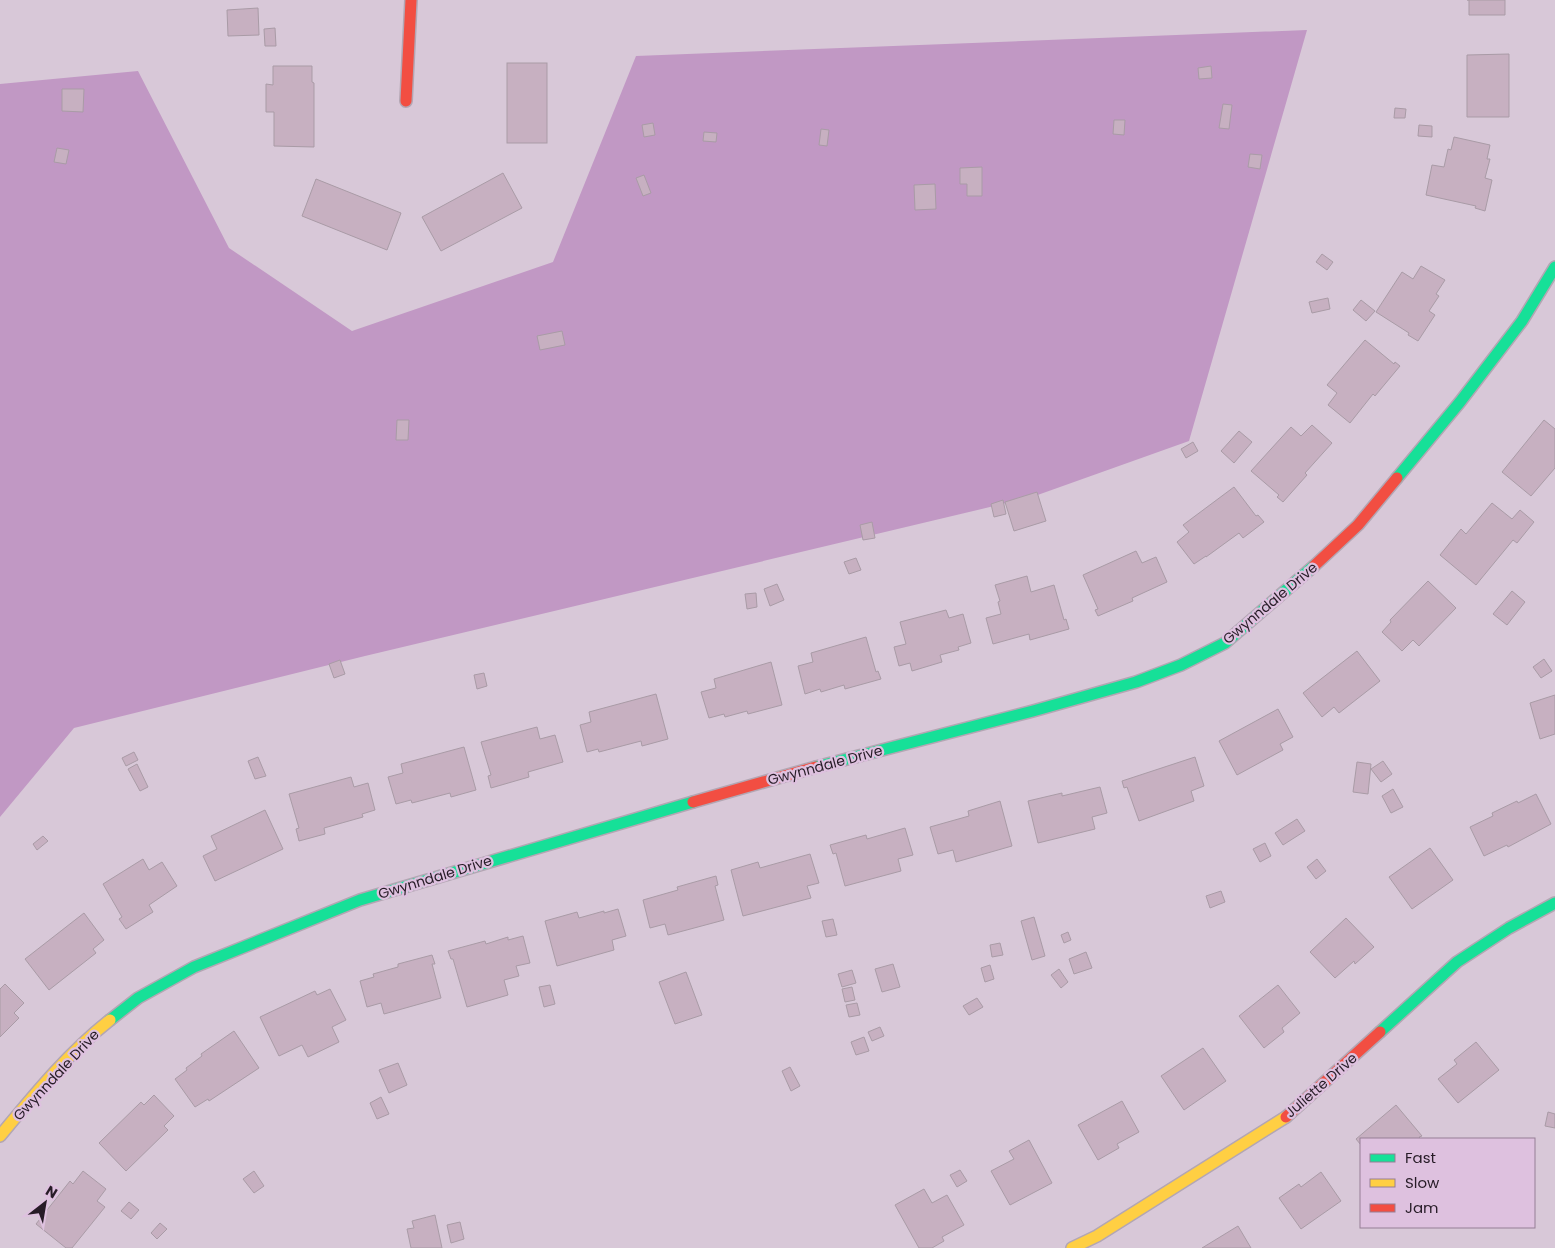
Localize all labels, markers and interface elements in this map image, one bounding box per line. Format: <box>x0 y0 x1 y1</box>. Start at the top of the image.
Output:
street label: Gwynndale Drive <box>1218 557 1322 649</box>
street label: Gwynndale Drive <box>765 740 885 790</box>
street label: Gwynndale Drive <box>376 850 495 904</box>
street label: Gwynndale Drive <box>8 1025 104 1125</box>
street label: Juliette Drive <box>1281 1048 1362 1122</box>
legend <box>1360 1138 1535 1228</box>
text: Fast <box>1405 1147 1436 1168</box>
text: Slow <box>1405 1172 1440 1193</box>
north arrow <box>20 1178 70 1228</box>
text: N <box>42 1181 61 1203</box>
text: Jam <box>1405 1197 1439 1218</box>

